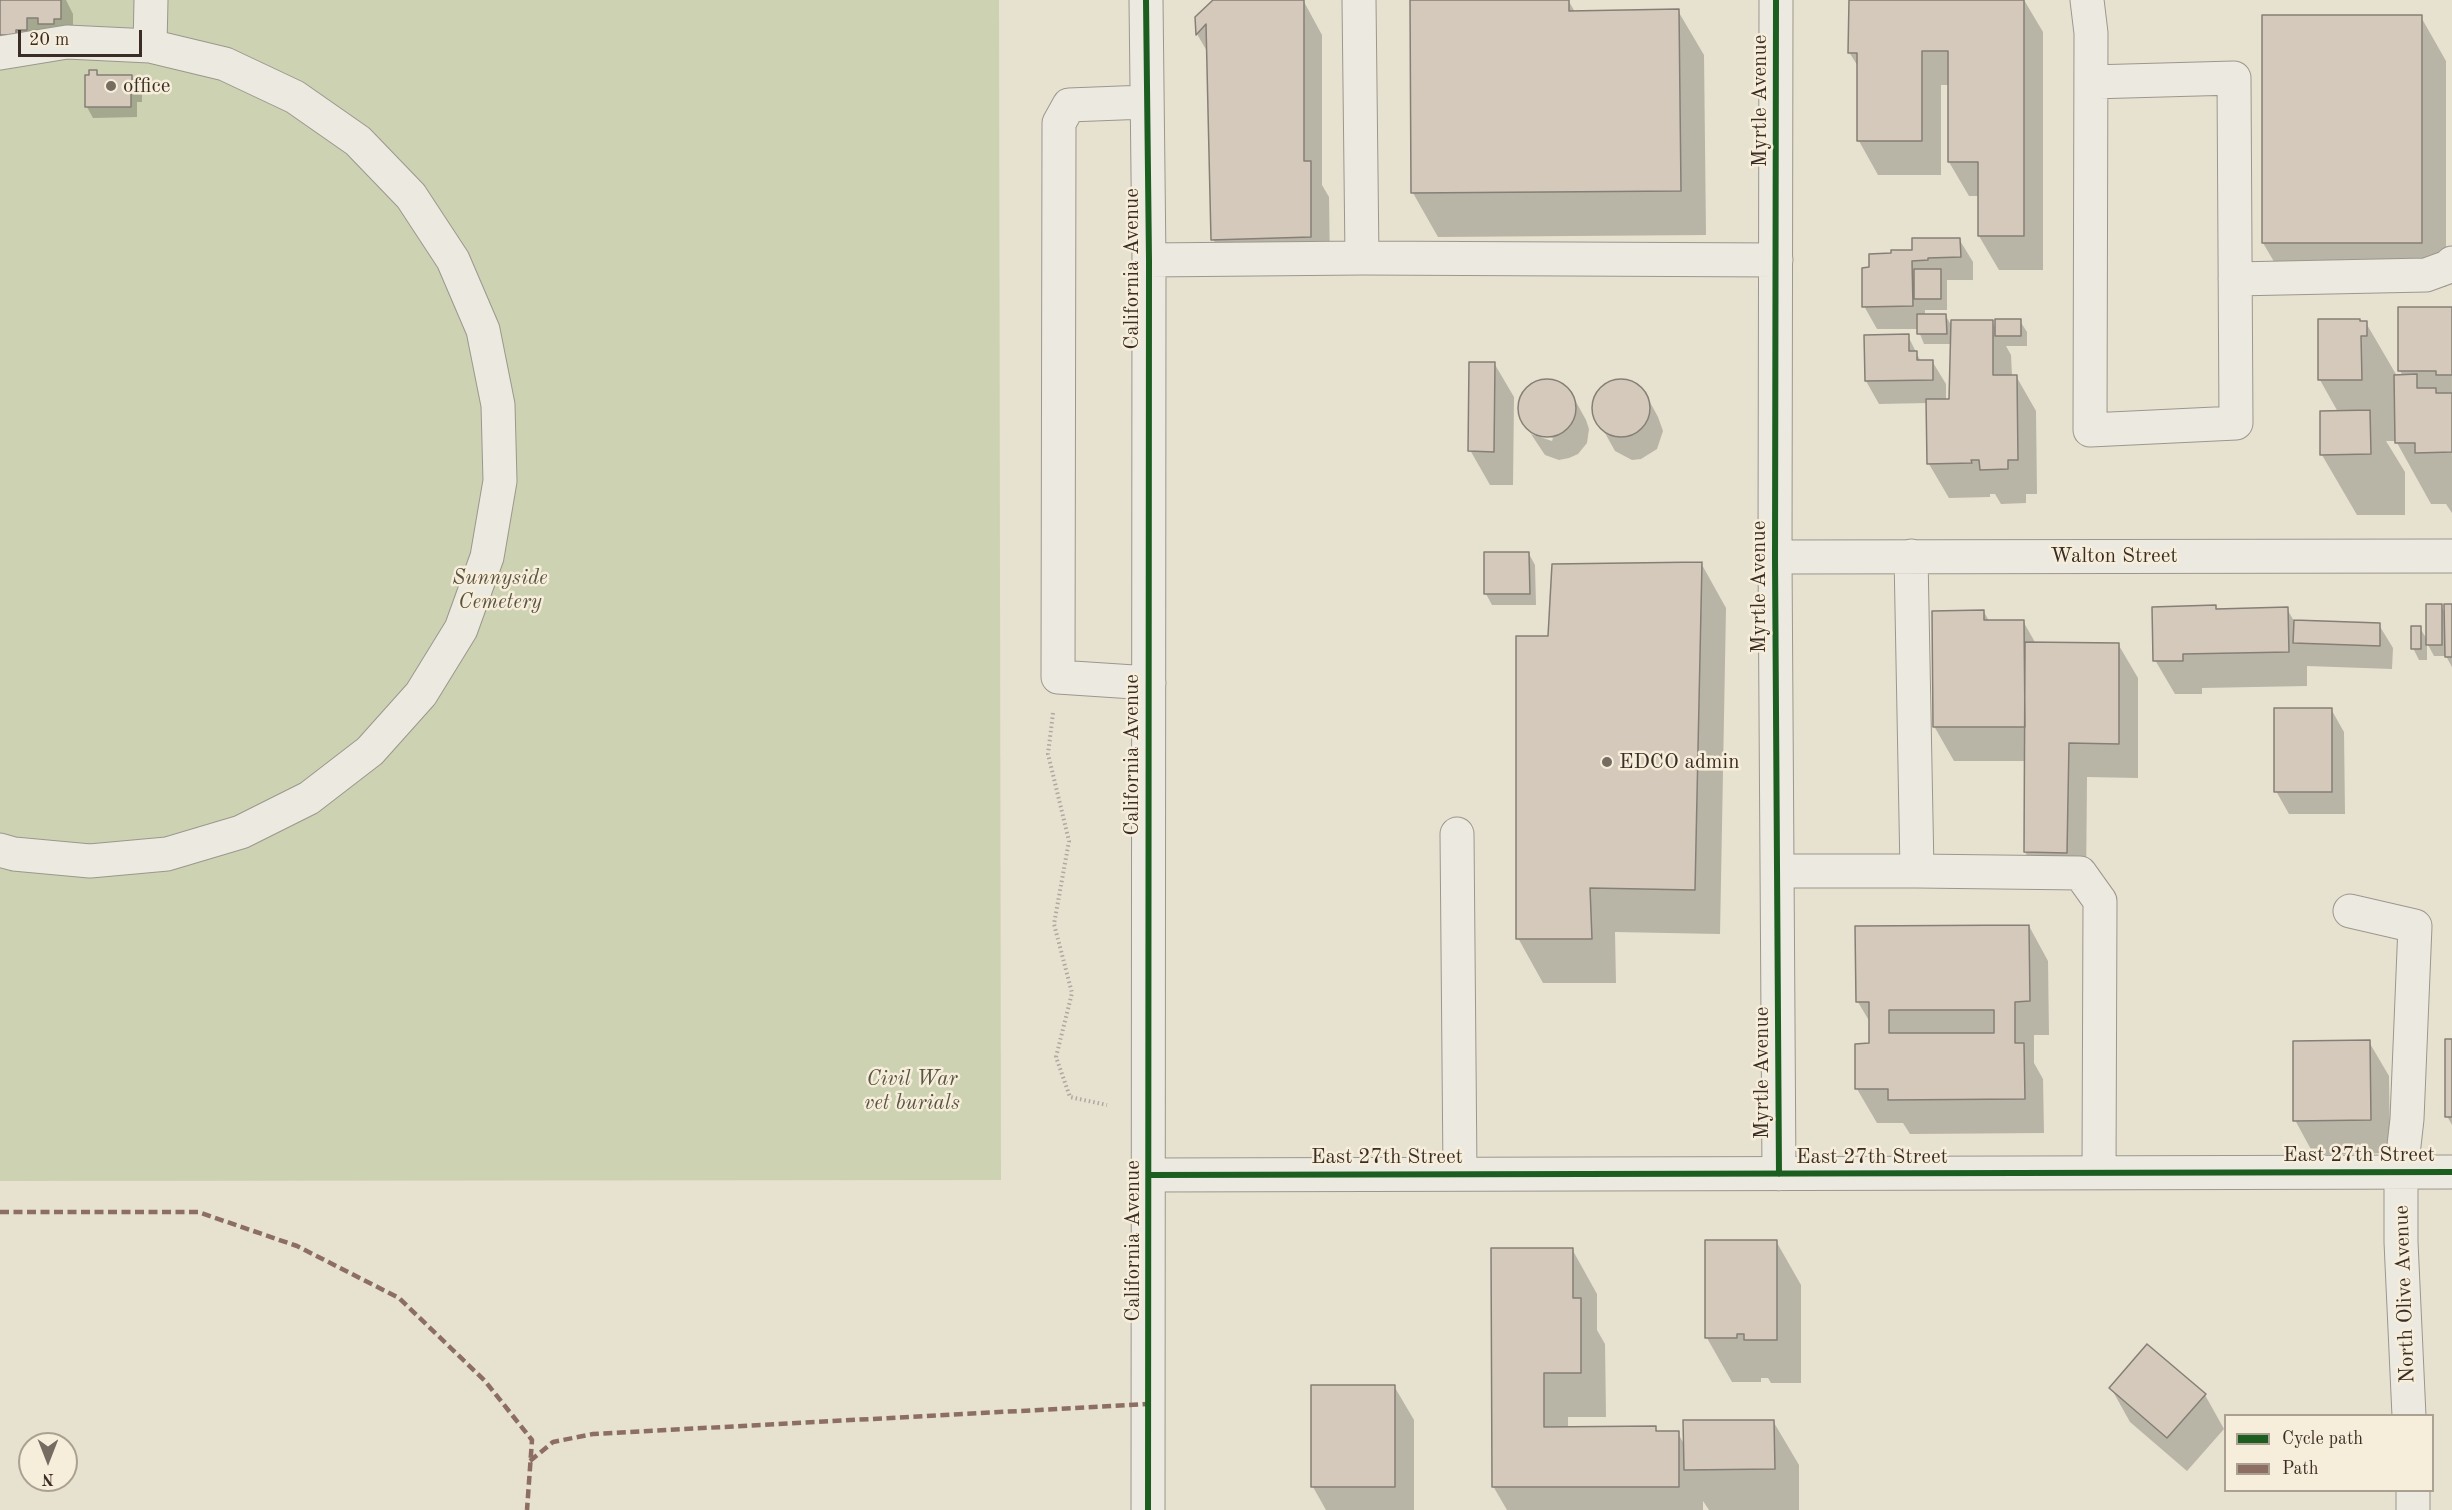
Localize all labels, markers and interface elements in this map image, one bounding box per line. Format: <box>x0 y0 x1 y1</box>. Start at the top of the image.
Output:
scale bar <box>21 18 146 56</box>
text: 20 m <box>29 31 69 49</box>
street label: Myrtle Avenue <box>1747 35 1773 167</box>
place label: office <box>123 73 170 99</box>
marker: office <box>104 79 118 93</box>
street label: California Avenue <box>1119 188 1145 350</box>
street label: Myrtle Avenue <box>1746 521 1772 653</box>
street label: Walton Street <box>2050 543 2178 569</box>
park label: Sunnyside Cemetery <box>452 565 548 615</box>
street label: California Avenue <box>1119 674 1145 836</box>
place label: EDCO admin <box>1619 749 1740 775</box>
marker: EDCO admin <box>1600 755 1614 769</box>
street label: Myrtle Avenue <box>1749 1007 1775 1139</box>
park label: Civil War vet burials <box>864 1066 960 1116</box>
street label: East 27th Street <box>2283 1142 2435 1168</box>
street label: East 27th Street <box>1311 1144 1463 1170</box>
street label: East 27th Street <box>1796 1144 1948 1170</box>
street label: California Avenue <box>1120 1160 1146 1322</box>
street label: North Olive Avenue <box>2389 1204 2421 1384</box>
legend <box>2224 1414 2434 1492</box>
text: Cycle path <box>2282 1430 2363 1448</box>
north arrow <box>18 1432 78 1492</box>
text: Path <box>2282 1460 2318 1478</box>
text: N <box>42 1470 54 1486</box>

